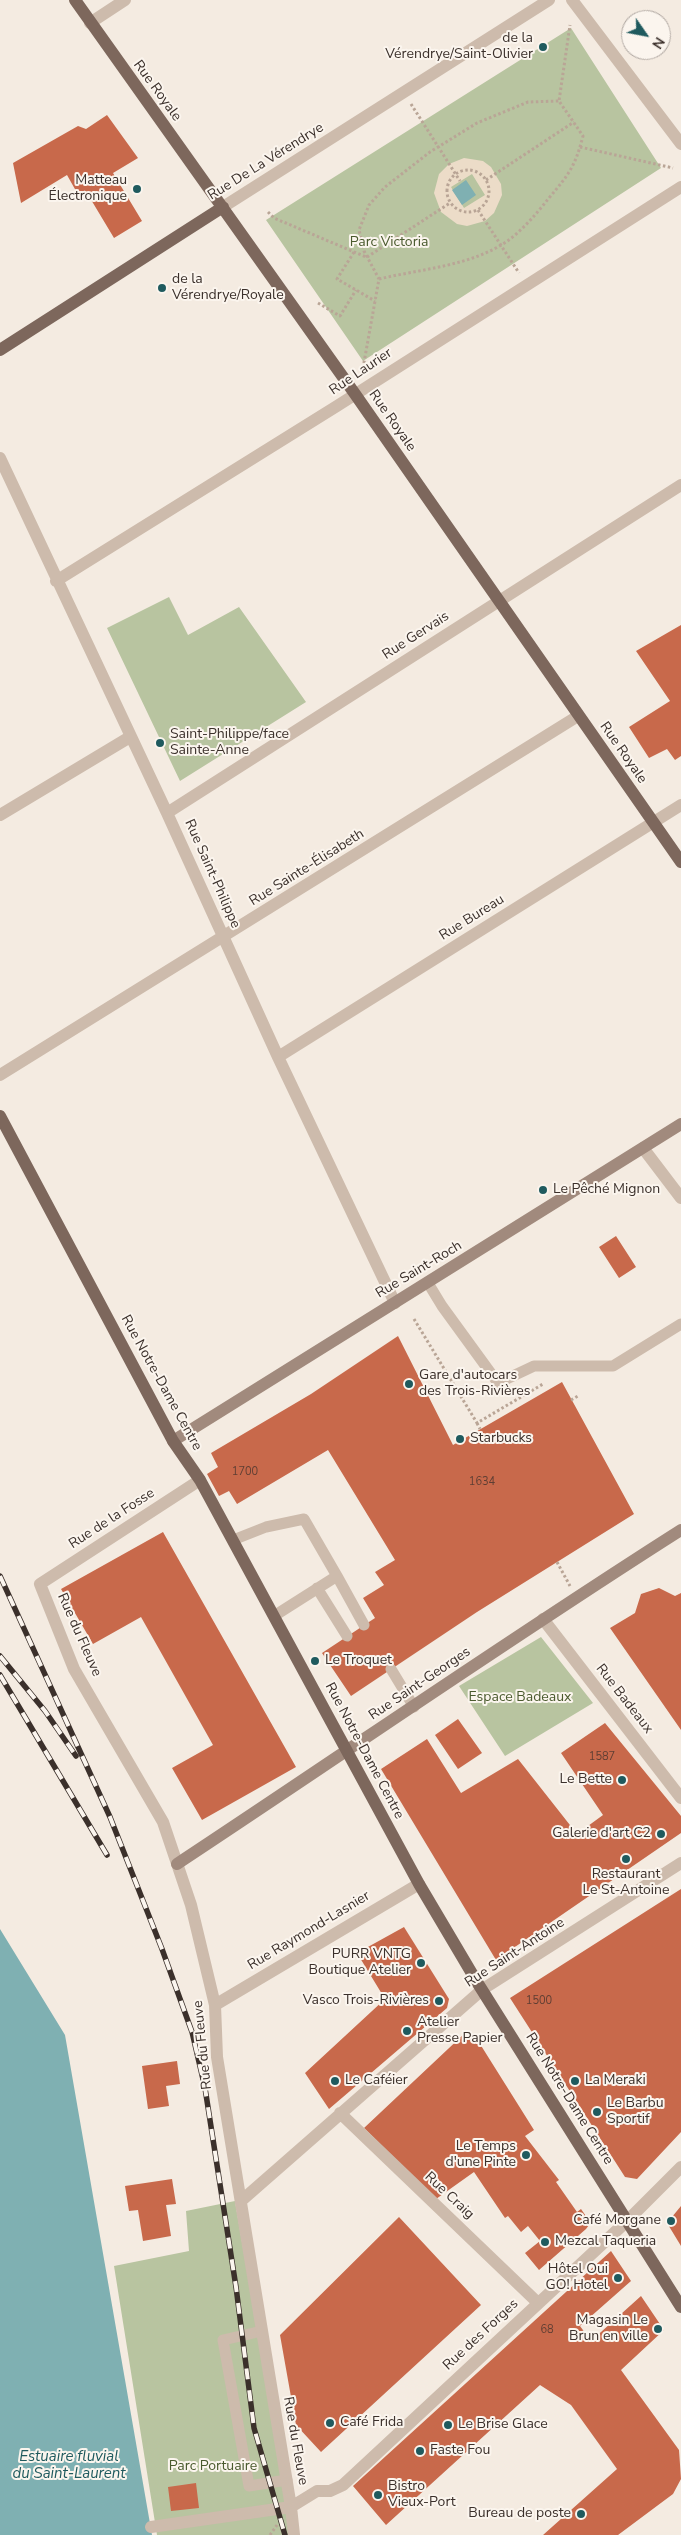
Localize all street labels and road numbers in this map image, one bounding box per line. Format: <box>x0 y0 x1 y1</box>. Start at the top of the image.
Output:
street label: Rue Royale <box>129 57 185 125</box>
street label: Rue De La Vérendrye <box>205 120 327 204</box>
street label: Rue Laurier <box>327 345 395 399</box>
street label: Rue Royale <box>365 387 419 455</box>
street label: Rue Gervais <box>380 608 452 664</box>
street label: Rue Royale <box>596 719 650 787</box>
street label: Rue Saint-Philippe <box>180 817 244 931</box>
street label: Rue Sainte-Élisabeth <box>247 826 367 910</box>
street label: Rue Bureau <box>436 891 508 945</box>
street label: Rue Saint-Roch <box>373 1238 465 1302</box>
street label: Rue Notre-Dame Centre <box>117 1312 205 1454</box>
street label: Rue de la Fosse <box>66 1485 158 1553</box>
street label: Rue du Fleuve <box>53 1591 105 1679</box>
street label: Rue Saint-Georges <box>366 1644 474 1724</box>
street label: Rue Badeaux <box>592 1661 656 1737</box>
street label: Rue Notre-Dame Centre <box>321 1680 407 1822</box>
street label: Rue Raymond-Lasnier <box>245 1888 373 1974</box>
street label: Rue Saint-Antoine <box>462 1915 568 1991</box>
street label: Rue du Fleuve <box>190 2000 216 2090</box>
street label: Rue Notre-Dame Centre <box>522 2030 616 2168</box>
street label: Rue Craig <box>421 2169 477 2223</box>
street label: Rue des Forges <box>440 2296 522 2374</box>
street label: Rue du Fleuve <box>279 2395 311 2487</box>

